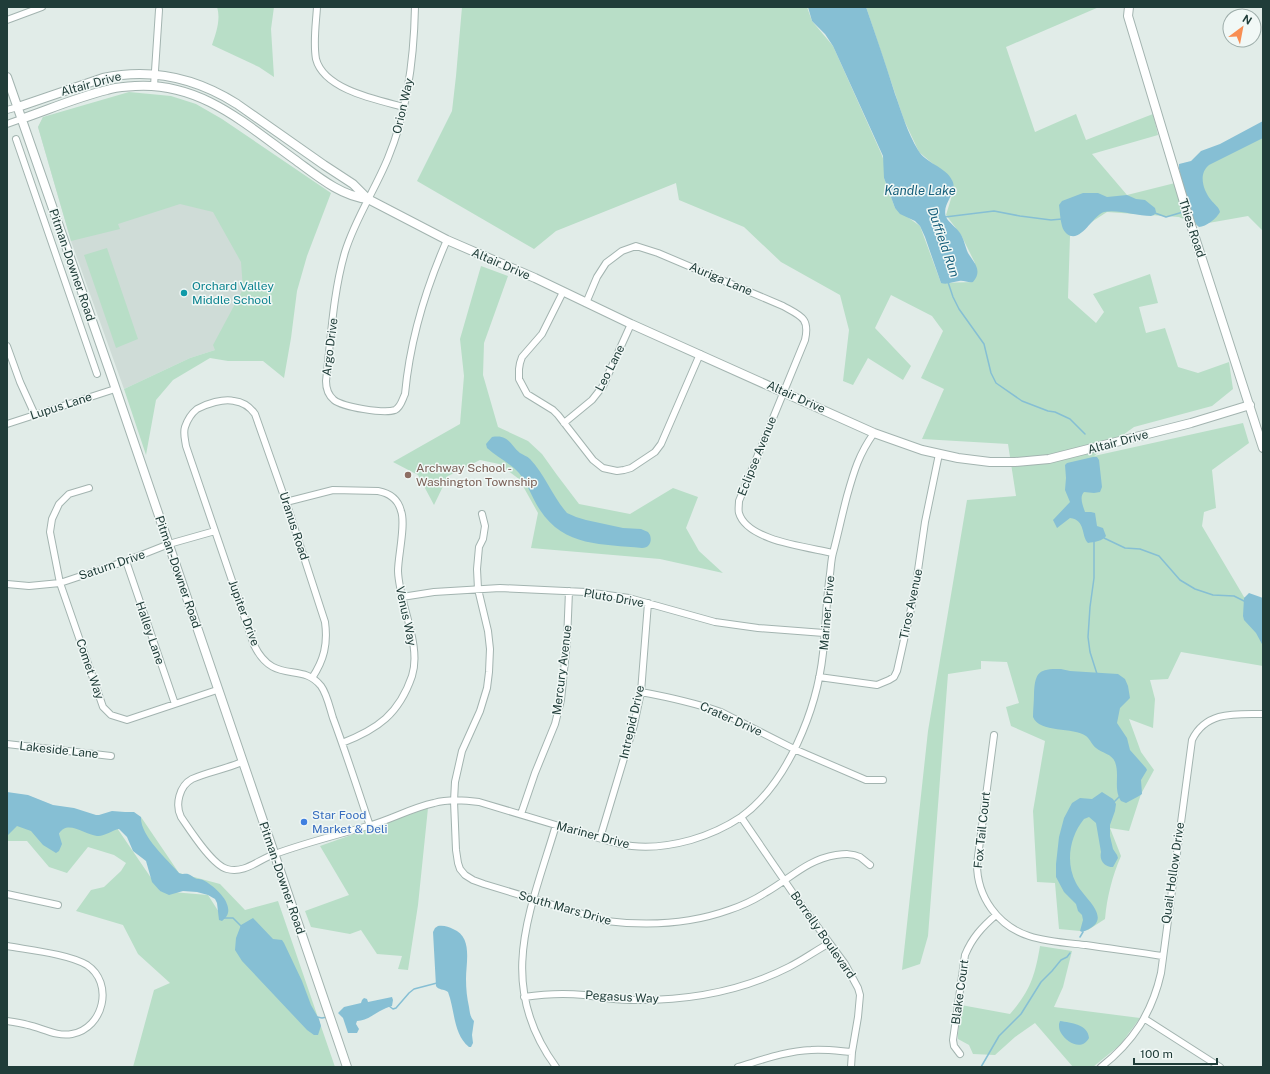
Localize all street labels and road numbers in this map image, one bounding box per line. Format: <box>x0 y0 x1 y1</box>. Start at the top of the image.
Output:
street label: Altair Drive <box>59 69 123 99</box>
street label: Orion Way <box>390 76 416 135</box>
street label: Thies Road <box>1176 197 1208 259</box>
street label: Pitman-Downer Road <box>46 207 98 323</box>
street label: Altair Drive <box>470 245 533 283</box>
street label: Auriga Lane <box>687 259 755 299</box>
street label: Argo Drive <box>319 317 341 377</box>
street label: Leo Lane <box>592 342 628 394</box>
street label: Altair Drive <box>765 378 827 416</box>
street label: Lupus Lane <box>28 389 94 423</box>
street label: Eclipse Avenue <box>735 414 779 498</box>
street label: Altair Drive <box>1086 427 1150 457</box>
street label: Uranus Road <box>276 490 312 562</box>
street label: Pitman-Downer Road <box>152 514 204 630</box>
street label: Saturn Drive <box>77 547 147 583</box>
street label: Tiros Avenue <box>897 567 925 641</box>
street label: Mariner Drive <box>817 575 837 651</box>
street label: Jupiter Drive <box>226 578 263 648</box>
street label: Venus Way <box>393 585 419 648</box>
street label: Pluto Drive <box>583 586 645 610</box>
street label: Halley Lane <box>133 600 167 667</box>
street label: Mercury Avenue <box>550 624 575 716</box>
street label: Comet Way <box>73 637 107 702</box>
street label: Intrepid Drive <box>617 684 647 760</box>
street label: Crater Drive <box>698 699 765 739</box>
street label: Lakeside Lane <box>19 739 99 761</box>
street label: Fox Tail Court <box>971 791 993 869</box>
street label: Mariner Drive <box>555 819 631 852</box>
street label: Pitman-Downer Road <box>256 820 308 936</box>
street label: Quail Hollow Drive <box>1159 821 1187 925</box>
street label: South Mars Drive <box>517 888 613 928</box>
street label: Borrelly Boulevard <box>788 889 858 981</box>
street label: Blake Court <box>949 958 972 1025</box>
street label: Pegasus Way <box>585 988 660 1006</box>

